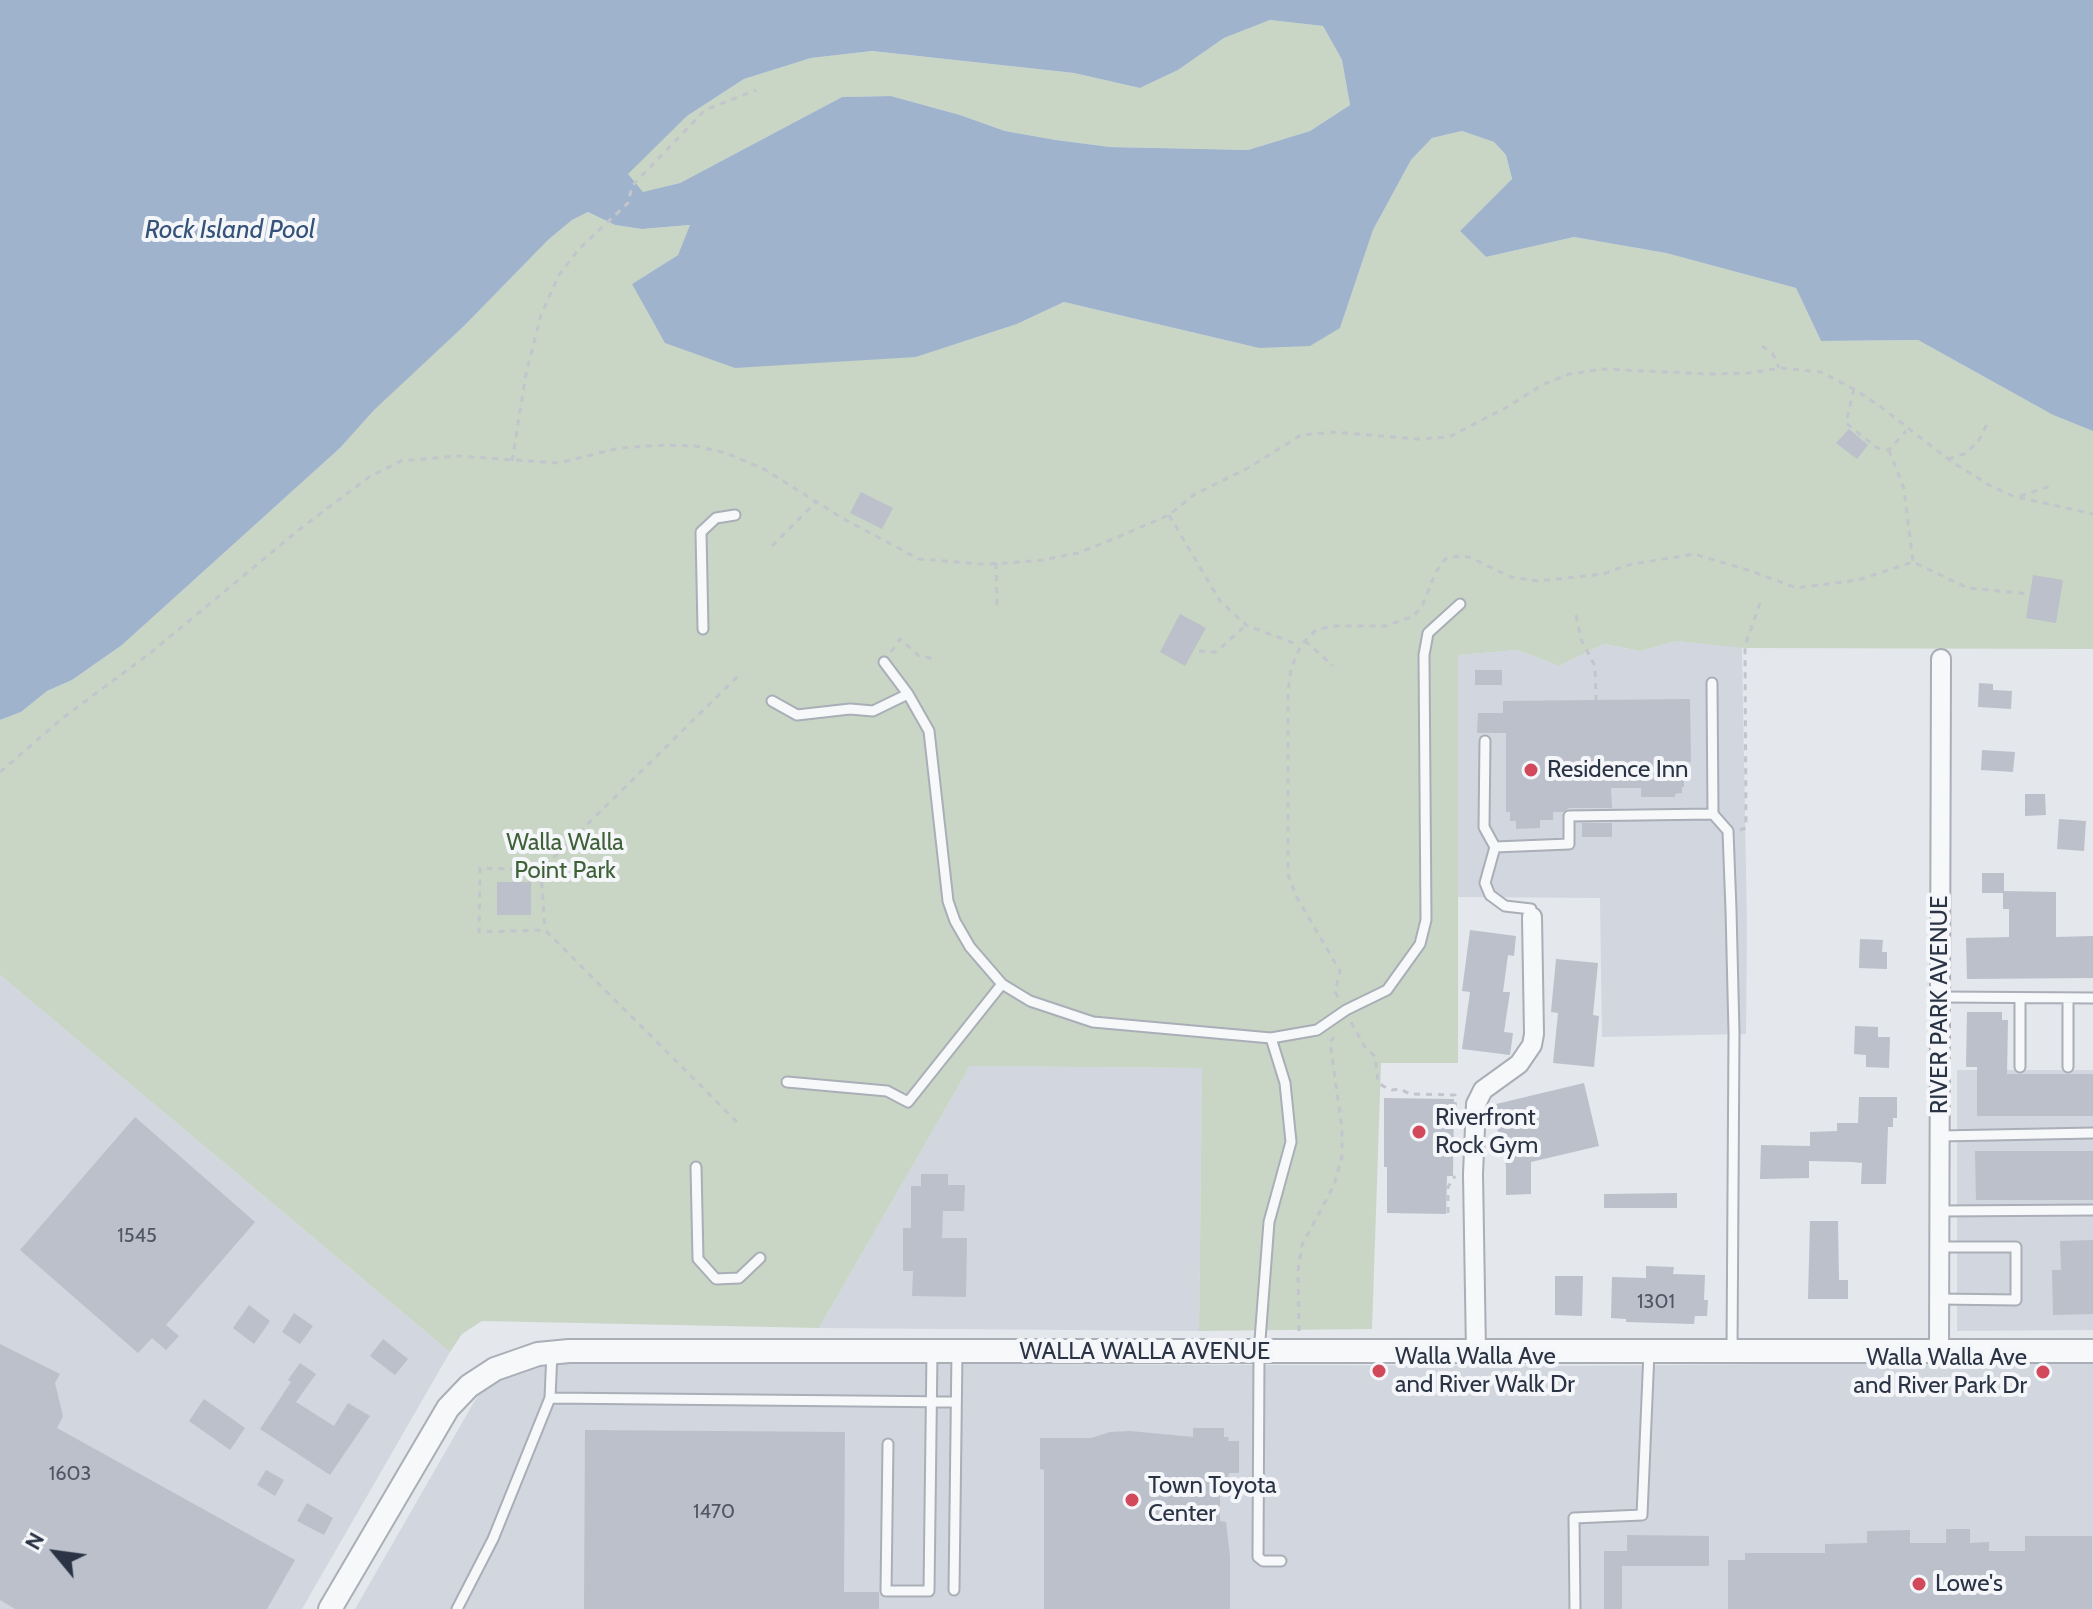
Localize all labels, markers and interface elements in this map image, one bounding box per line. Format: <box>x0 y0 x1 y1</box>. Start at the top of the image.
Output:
water label: Rock Island Pool <box>145 214 315 246</box>
place label: Residence Inn <box>1547 756 1689 784</box>
marker: Residence Inn <box>1522 761 1540 779</box>
park label: Walla Walla Point Park <box>506 829 624 885</box>
street label: RIVER PARK AVENUE <box>1926 896 1954 1114</box>
place label: Riverfront Rock Gym <box>1435 1104 1538 1160</box>
marker: Riverfront Rock Gym <box>1410 1123 1428 1141</box>
house number: 1545 <box>117 1224 157 1248</box>
house number: 1301 <box>1637 1290 1675 1314</box>
street label: WALLA WALLA AVENUE <box>1020 1338 1270 1366</box>
place label: Walla Walla Ave and River Walk Dr <box>1395 1343 1575 1399</box>
place label: Walla Walla Ave and River Park Dr <box>1854 1344 2027 1400</box>
marker: Walla Walla Ave and River Walk Dr <box>1370 1362 1388 1380</box>
marker: Walla Walla Ave and River Park Dr <box>2034 1363 2052 1381</box>
house number: 1603 <box>49 1462 91 1486</box>
place label: Town Toyota Center <box>1148 1472 1277 1528</box>
marker: Town Toyota Center <box>1123 1491 1141 1509</box>
house number: 1470 <box>693 1500 735 1524</box>
north arrow <box>16 1513 96 1593</box>
text: N <box>19 1528 50 1554</box>
place label: Lowe's <box>1935 1570 2003 1598</box>
marker: Lowe's <box>1910 1575 1928 1593</box>

